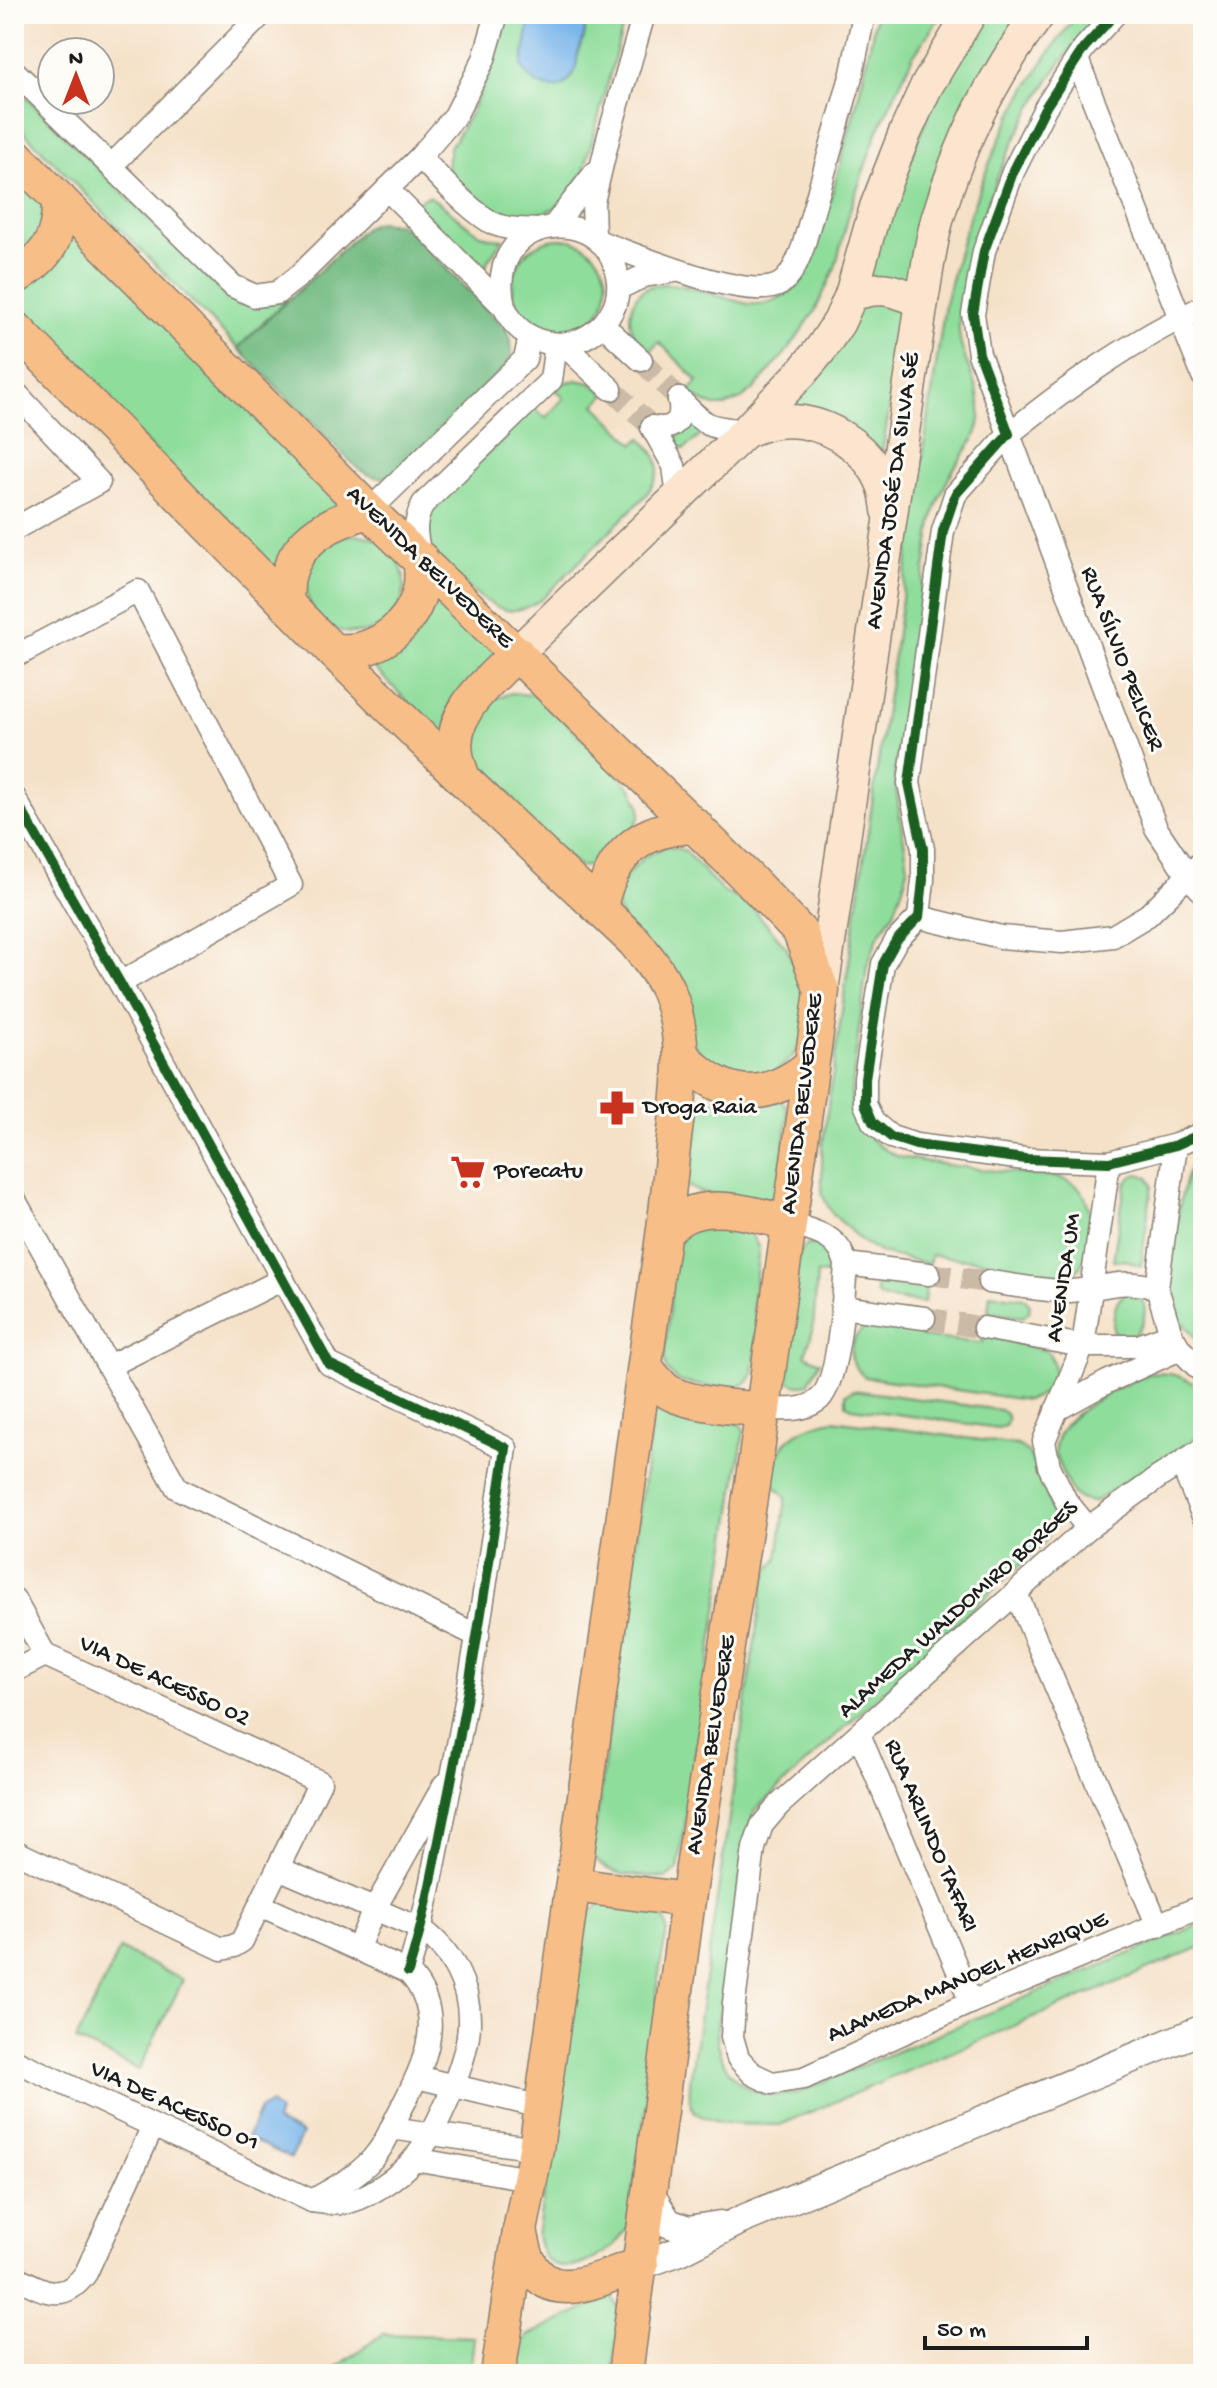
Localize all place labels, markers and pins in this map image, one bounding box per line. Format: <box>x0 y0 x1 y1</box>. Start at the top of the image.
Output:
pharmacy icon: Droga Raia <box>598 1089 636 1127</box>
place label: Droga Raia <box>641 1094 757 1123</box>
supermarket icon: Porecatu <box>449 1153 487 1191</box>
place label: Porecatu <box>493 1158 583 1187</box>

